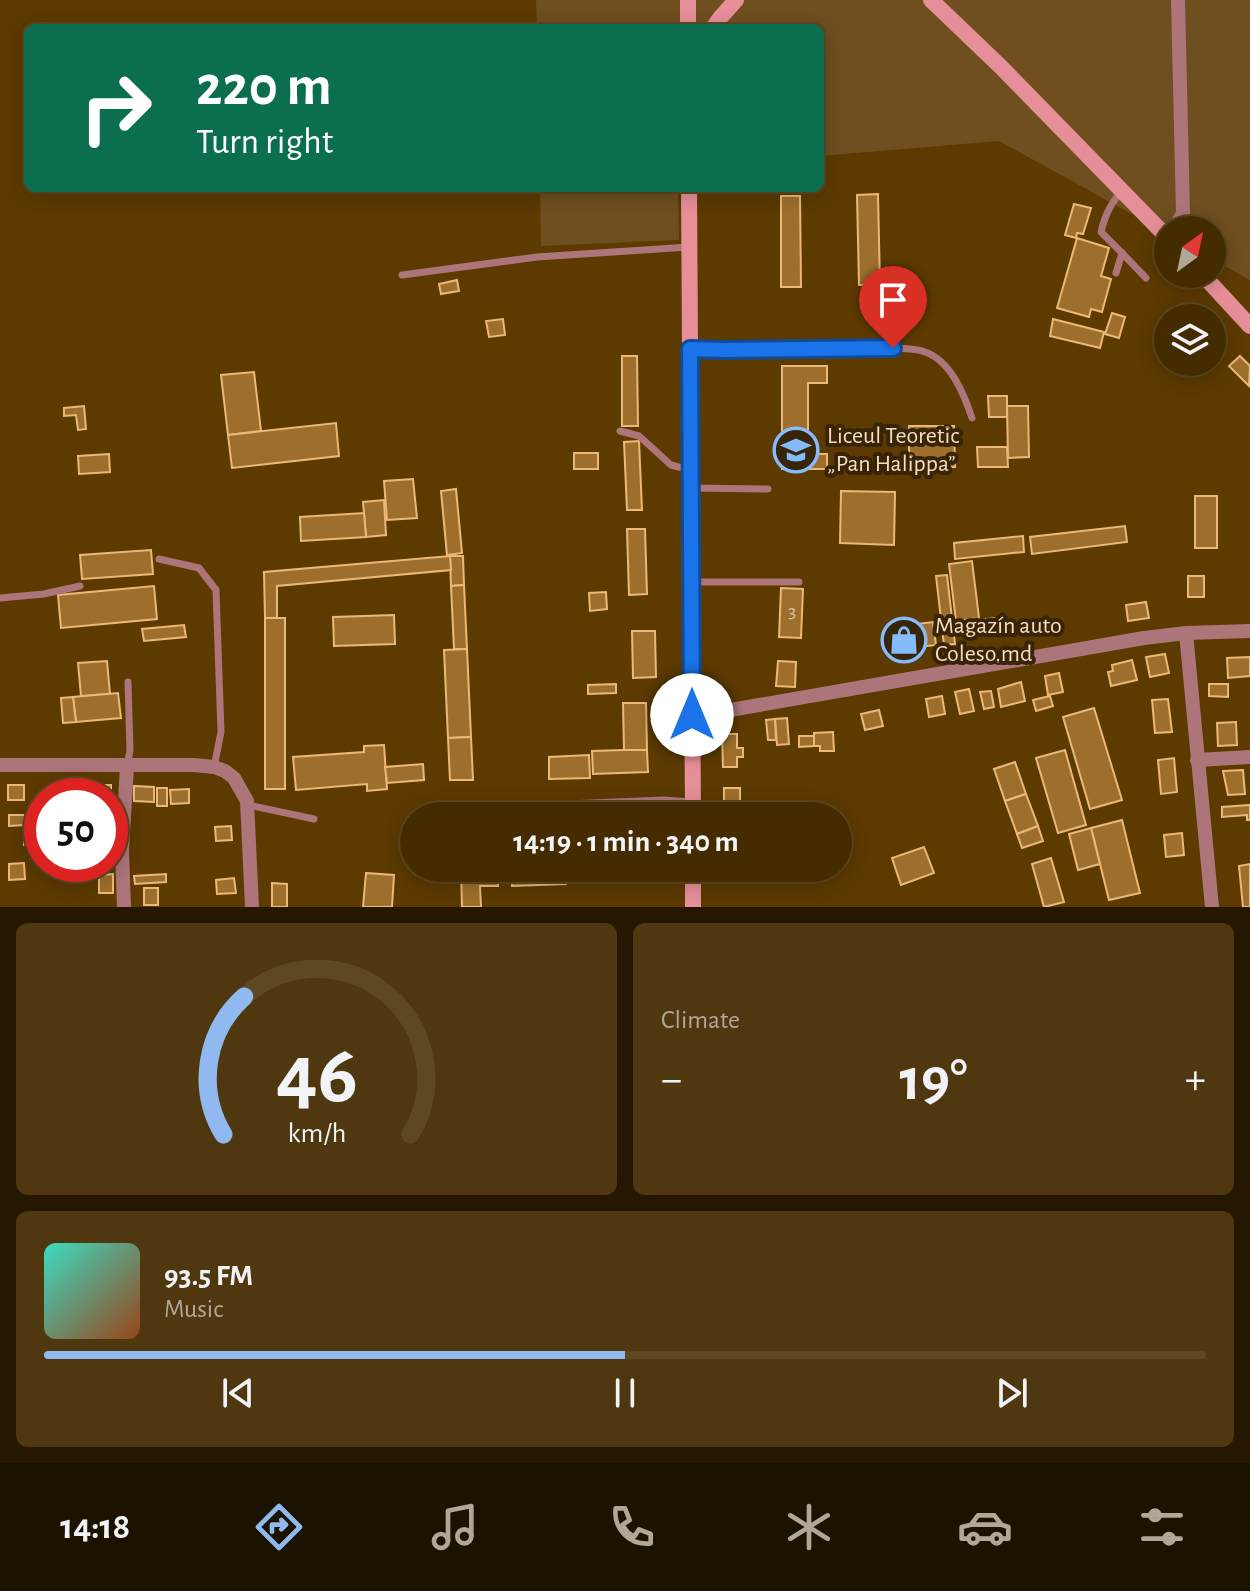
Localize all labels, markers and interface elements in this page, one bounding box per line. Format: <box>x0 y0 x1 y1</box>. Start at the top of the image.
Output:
icon: right <box>64 56 168 160</box>
text: 220 m <box>196 59 332 115</box>
text: Turn right <box>196 124 333 160</box>
north arrow <box>1154 216 1226 288</box>
map controls <box>1154 216 1226 376</box>
pin <box>859 266 927 348</box>
icon: arrive <box>871 278 915 322</box>
button: layers <box>1154 304 1226 376</box>
place label: Liceul Teoretic „Pan Halippa” <box>827 424 960 476</box>
school or university icon: Liceul Teoretic „Pan Halippa” <box>772 426 820 474</box>
house number: 3 <box>788 601 796 621</box>
place label: Magazín auto Coleso.md <box>935 614 1062 666</box>
shop icon: Magazín auto Coleso.md <box>880 616 928 664</box>
position arrow <box>650 673 734 757</box>
speed limit sign: 50 <box>24 778 128 882</box>
text: 14:19 · 1 min · 340 m <box>513 827 739 857</box>
text: Climate <box>661 1007 740 1033</box>
text: 46 <box>275 1034 358 1118</box>
text: 19° <box>899 1051 968 1111</box>
text: − <box>661 1058 682 1102</box>
text: + <box>1185 1058 1206 1102</box>
text: km/h <box>287 1119 346 1148</box>
text: 93.5 FM <box>164 1261 253 1291</box>
text: Music <box>164 1296 223 1322</box>
icon: previous <box>216 1371 260 1415</box>
icon: pause <box>603 1371 647 1415</box>
icon: next <box>990 1371 1034 1415</box>
icon: directions <box>251 1499 307 1555</box>
icon: music <box>427 1499 483 1555</box>
icon: phone <box>604 1499 660 1555</box>
icon: climate <box>781 1499 837 1555</box>
icon: car <box>957 1499 1013 1555</box>
icon: filters <box>1134 1499 1190 1555</box>
text: 14:18 <box>60 1509 130 1545</box>

